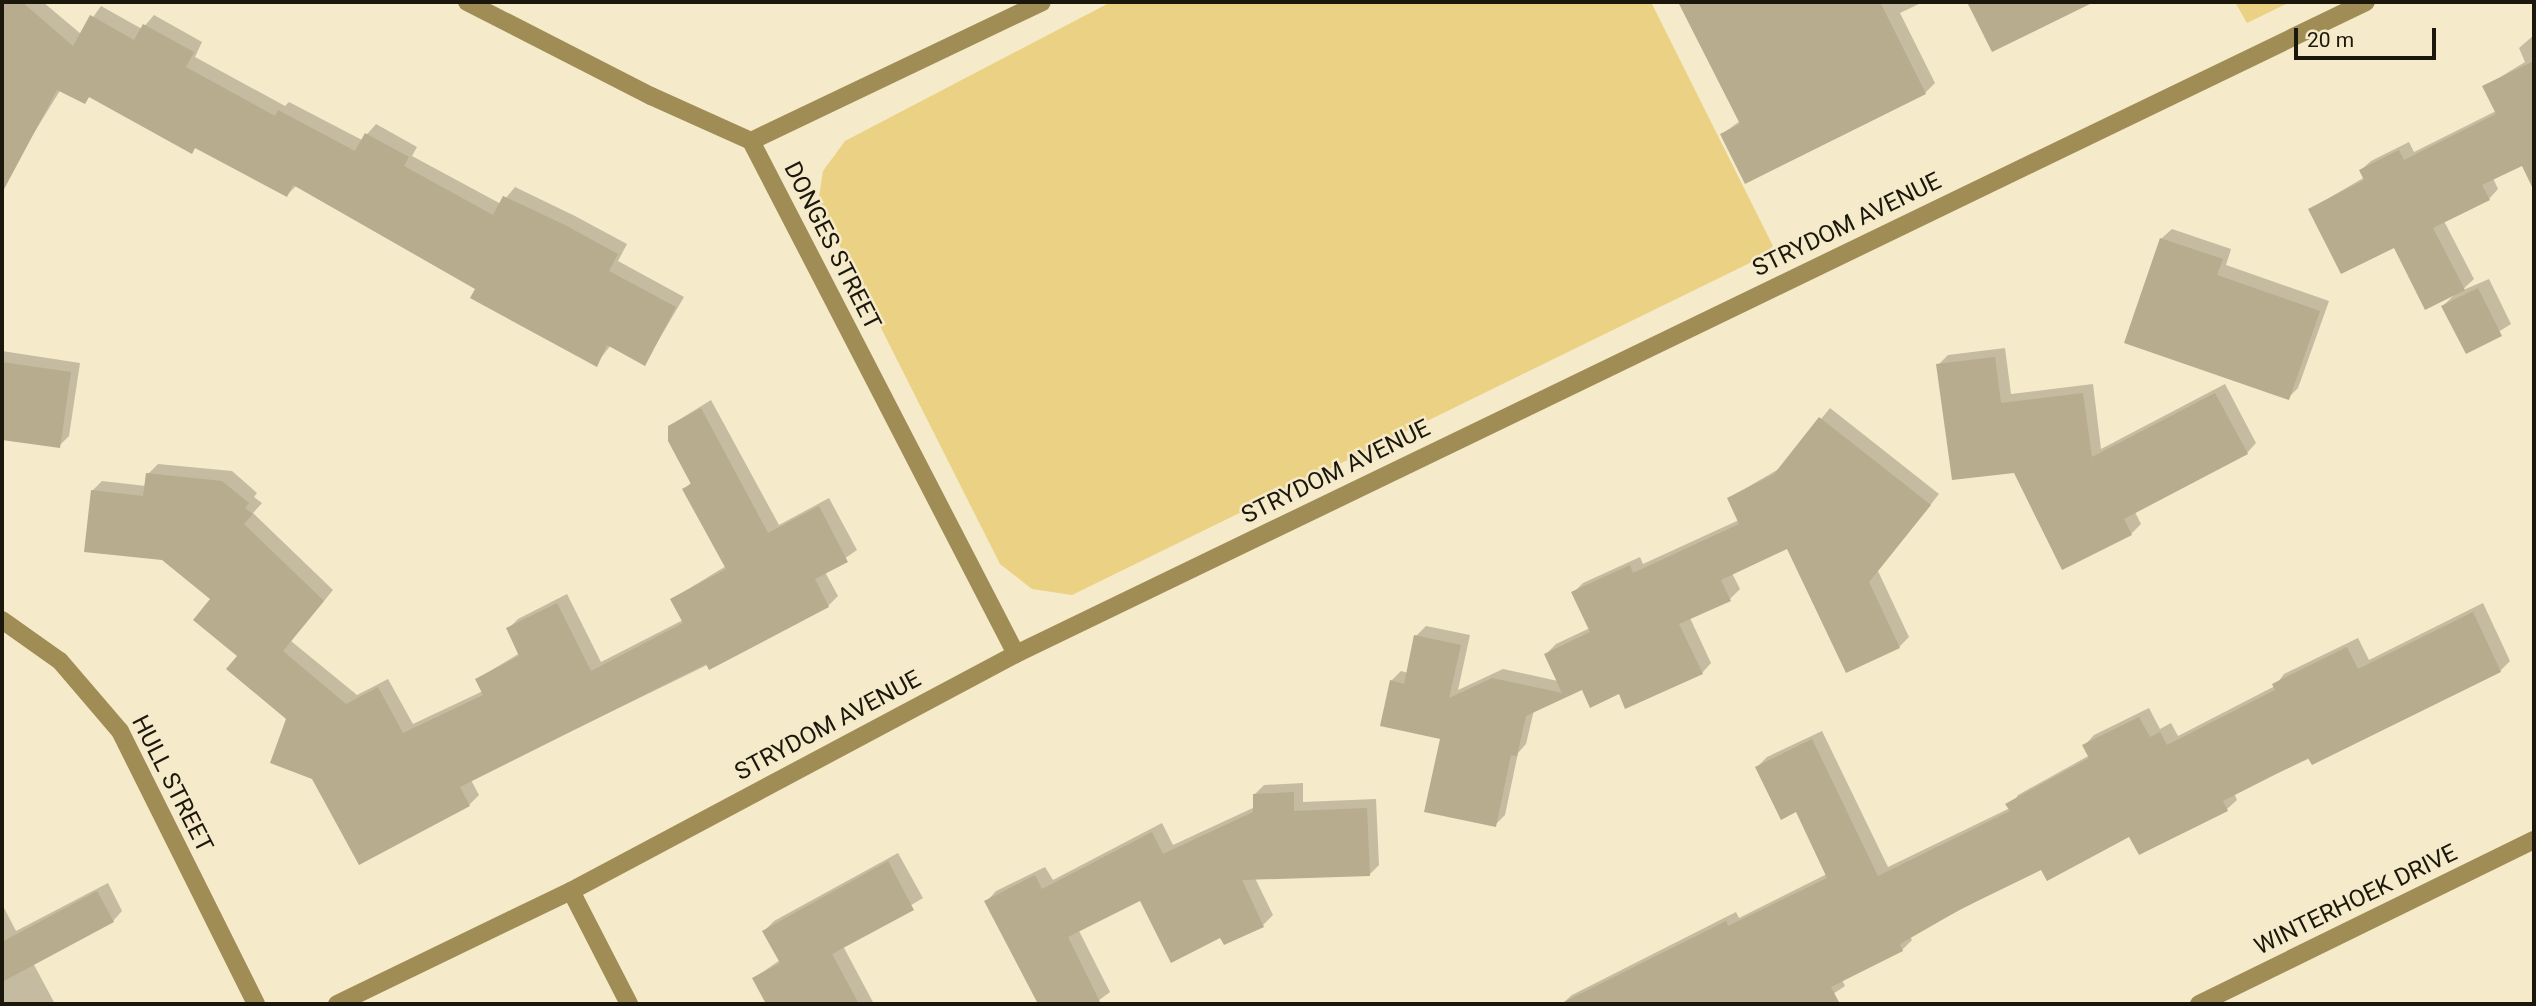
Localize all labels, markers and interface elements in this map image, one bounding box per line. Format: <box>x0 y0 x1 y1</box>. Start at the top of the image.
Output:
scale bar <box>2298 14 2440 58</box>
text: 20 m <box>2307 28 2354 52</box>
street label: DONGES STREET <box>777 157 887 335</box>
street label: STRYDOM AVENUE <box>1748 167 1946 283</box>
street label: STRYDOM AVENUE <box>1237 414 1435 530</box>
street label: STRYDOM AVENUE <box>730 665 926 787</box>
street label: HULL STREET <box>125 711 219 857</box>
street label: WINTERHOEK DRIVE <box>2250 838 2462 962</box>

